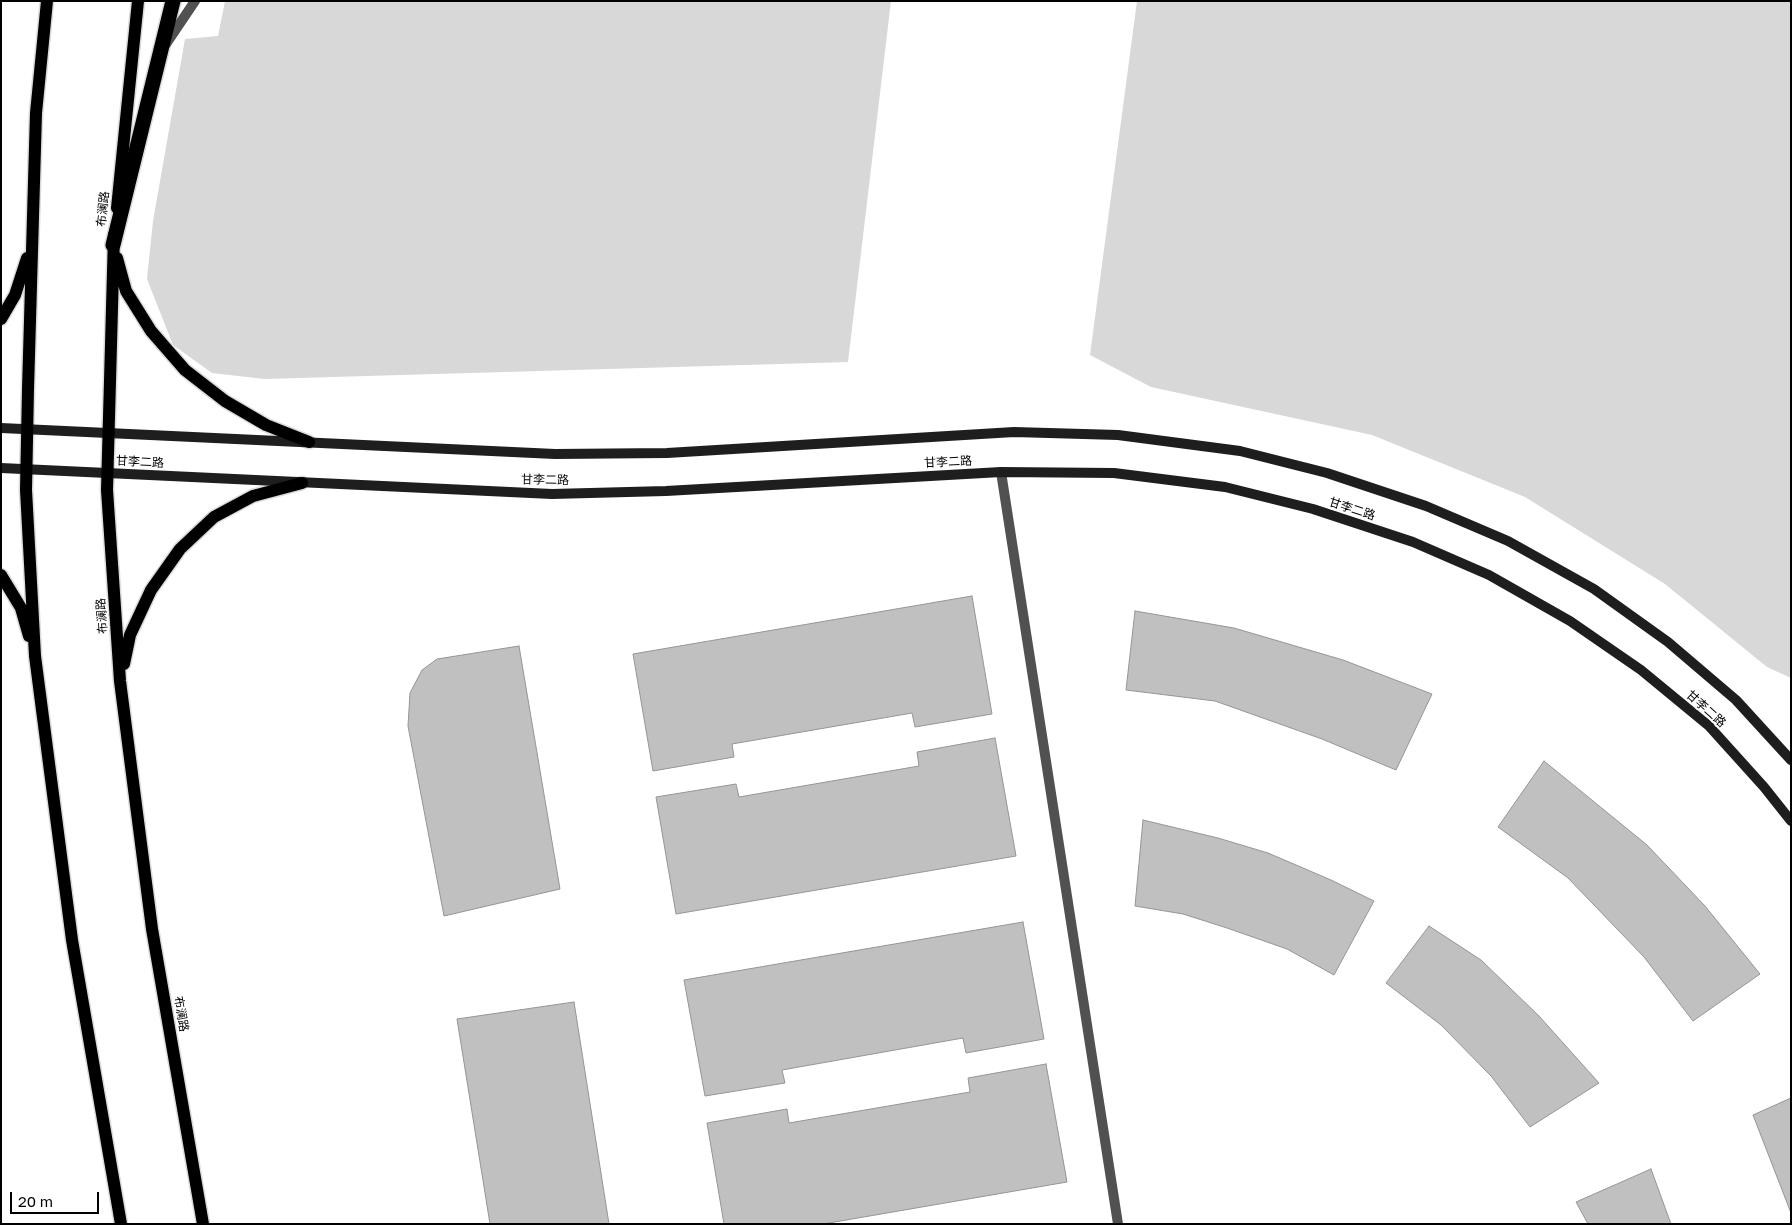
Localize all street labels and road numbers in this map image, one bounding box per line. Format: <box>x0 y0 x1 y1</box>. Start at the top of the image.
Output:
street label: 布澜路 <box>94 190 112 228</box>
street label: 甘李二路 <box>116 454 164 470</box>
street label: 甘李二路 <box>924 454 972 470</box>
street label: 甘李二路 <box>521 472 569 488</box>
street label: 甘李二路 <box>1327 495 1377 523</box>
street label: 布澜路 <box>94 598 110 634</box>
street label: 甘李二路 <box>1683 688 1729 730</box>
street label: 布澜路 <box>171 995 191 1033</box>

